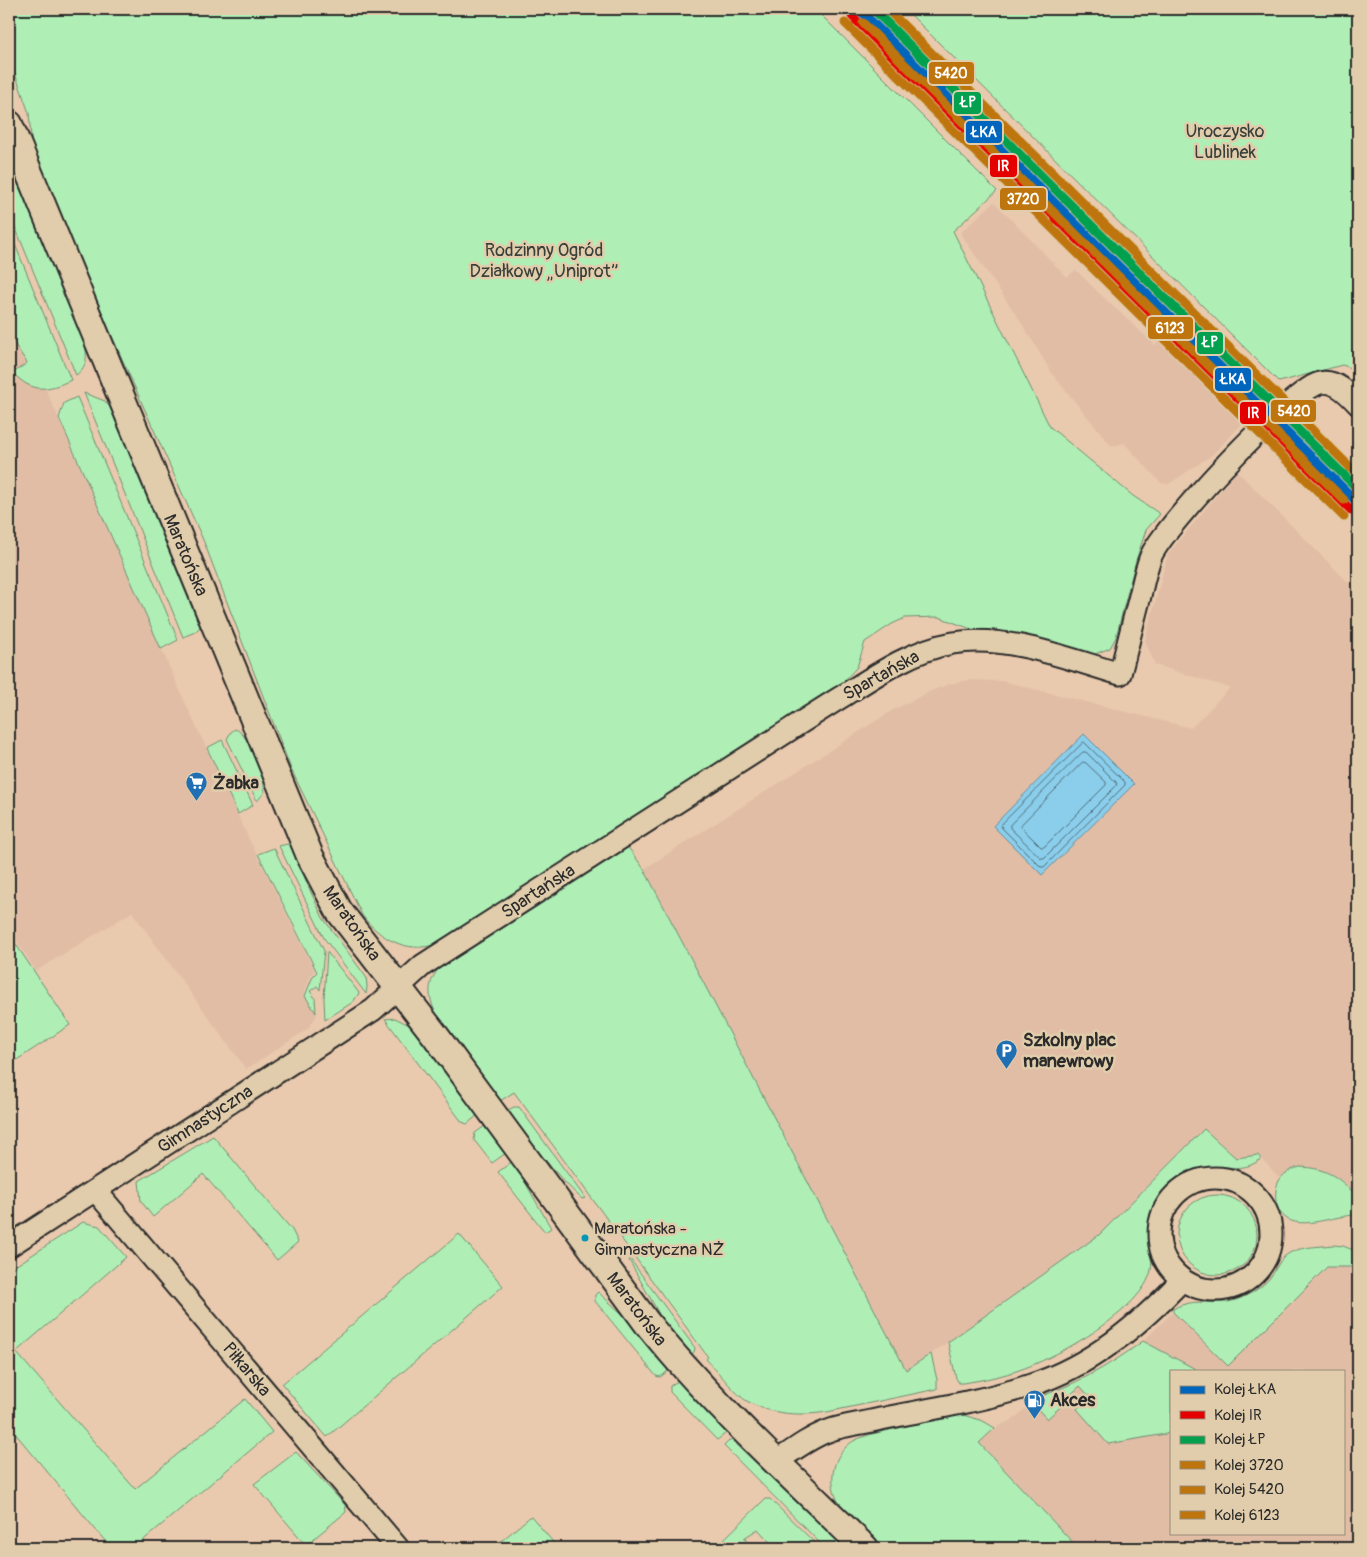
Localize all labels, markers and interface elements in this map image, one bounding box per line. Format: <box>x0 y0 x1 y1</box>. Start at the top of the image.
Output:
line badge: 5420 <box>928 61 975 85</box>
text: 5420 <box>934 65 968 82</box>
line badge: ŁP <box>953 91 982 115</box>
text: ŁP <box>958 94 976 111</box>
line badge: ŁKA <box>965 120 1003 144</box>
park label: Uroczysko Lublinek <box>1185 120 1265 164</box>
text: ŁKA <box>969 124 997 141</box>
line badge: IR <box>989 154 1018 178</box>
text: IR <box>997 158 1009 175</box>
line badge: 3720 <box>999 187 1047 211</box>
text: 3720 <box>1007 191 1040 208</box>
park label: Rodzinny Ogród Działkowy „Uniprot” <box>470 239 618 283</box>
line badge: 6123 <box>1147 316 1194 340</box>
text: 6123 <box>1156 320 1185 337</box>
line badge: ŁP <box>1196 331 1224 355</box>
text: ŁP <box>1200 334 1218 351</box>
line badge: ŁKA <box>1214 367 1252 392</box>
text: ŁKA <box>1218 371 1246 388</box>
line badge: 5420 <box>1270 399 1317 423</box>
line badge: IR <box>1239 401 1267 425</box>
text: 5420 <box>1277 403 1311 420</box>
text: IR <box>1247 405 1259 422</box>
street label: Maratońska <box>158 511 213 600</box>
street label: Spartańska <box>839 645 923 706</box>
supermarket icon: Żabka <box>185 771 209 802</box>
place label: Żabka <box>213 772 260 795</box>
street label: Spartańska <box>497 859 580 924</box>
street label: Maratońska <box>317 881 386 965</box>
place label: Szkolny plac manewrowy <box>1023 1029 1116 1073</box>
parking icon: Szkolny plac manewrowy <box>995 1038 1019 1069</box>
street label: Gimnastyczna <box>153 1080 257 1159</box>
place label: Maratońska - Gimnastyczna NŻ <box>594 1218 725 1260</box>
marker: Maratońska - Gimnastyczna NŻ <box>580 1233 590 1243</box>
street label: Maratońska <box>601 1268 672 1351</box>
street label: Piłkarska <box>217 1337 276 1401</box>
legend <box>1170 1370 1344 1534</box>
text: Kolej ŁKA <box>1214 1380 1276 1399</box>
fuel station icon: Akces <box>1022 1388 1046 1419</box>
place label: Akces <box>1050 1389 1096 1412</box>
text: Kolej IR <box>1214 1406 1262 1425</box>
text: Kolej ŁP <box>1214 1430 1266 1449</box>
text: Kolej 3720 <box>1214 1456 1284 1475</box>
text: Kolej 5420 <box>1214 1480 1284 1499</box>
text: Kolej 6123 <box>1214 1506 1280 1525</box>

